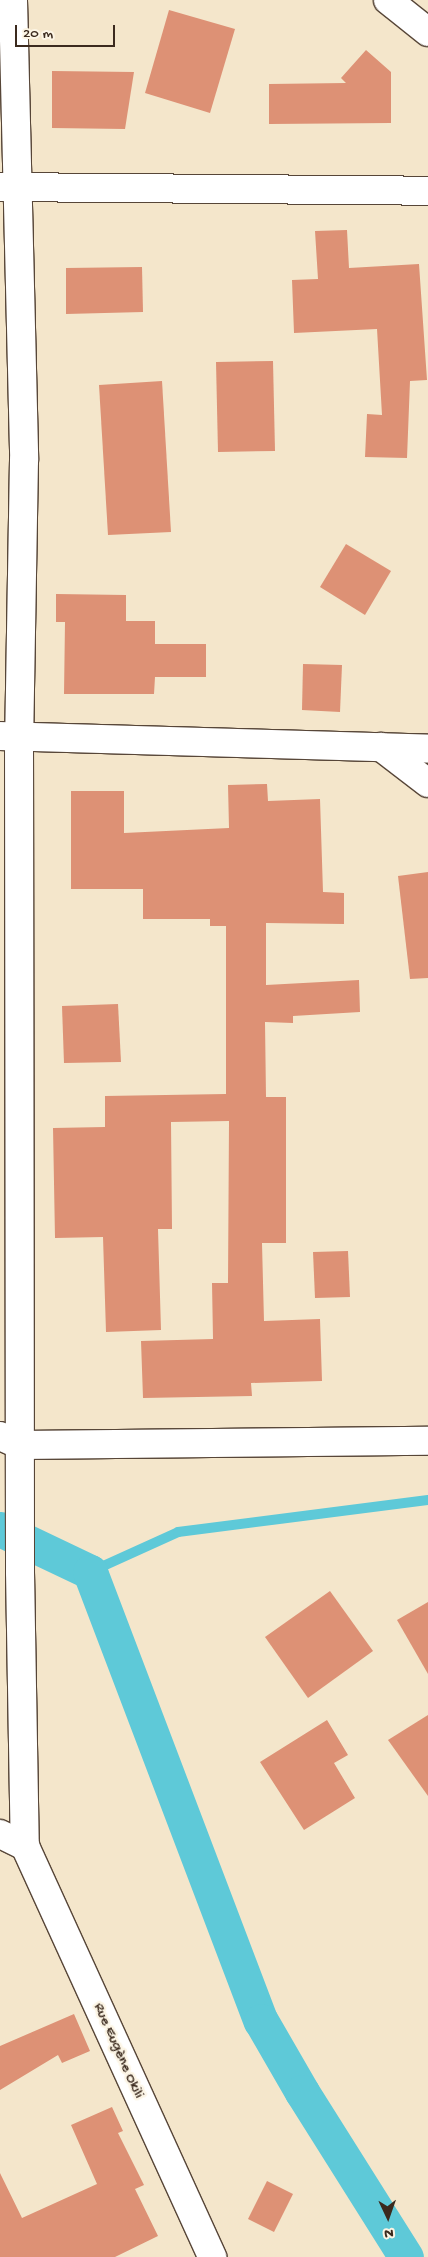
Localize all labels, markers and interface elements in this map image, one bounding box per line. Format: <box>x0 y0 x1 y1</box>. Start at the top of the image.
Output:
scale bar <box>18 15 118 47</box>
text: 20 m <box>23 25 53 43</box>
street label: Rue Eugène Okili <box>89 2000 147 2102</box>
north arrow <box>363 2192 413 2242</box>
text: N <box>384 2224 394 2241</box>

